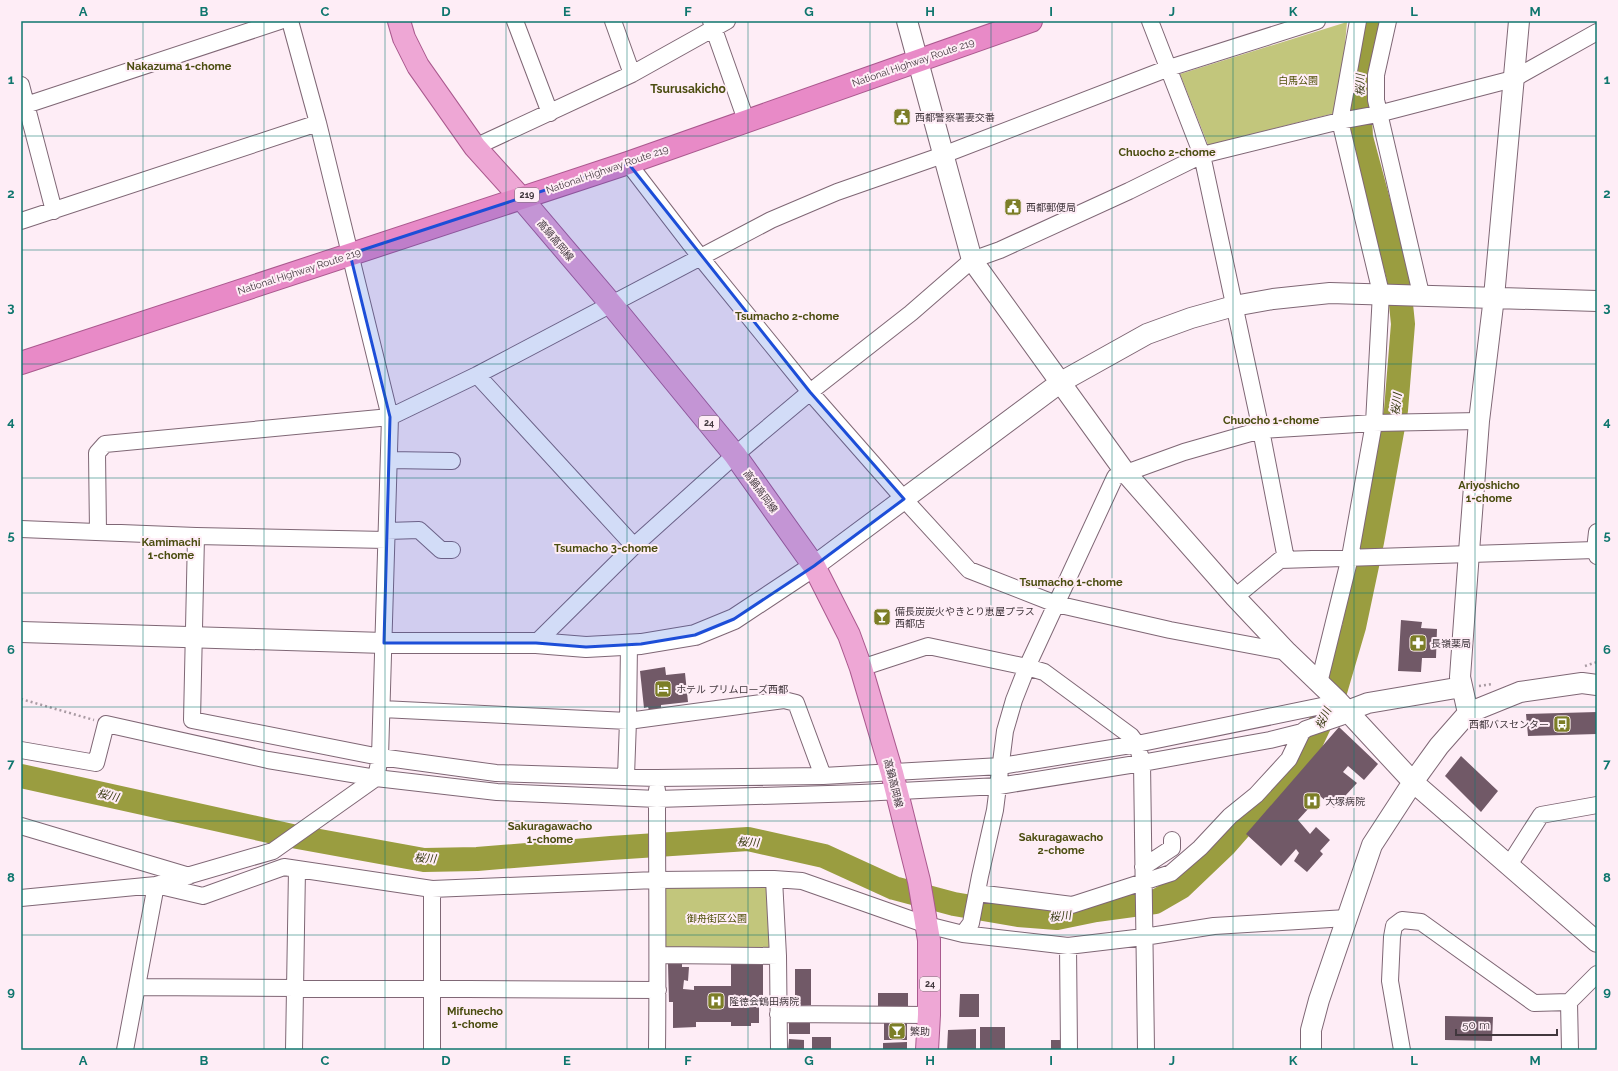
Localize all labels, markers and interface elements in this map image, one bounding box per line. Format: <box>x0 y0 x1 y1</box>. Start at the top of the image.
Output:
text: A <box>79 4 88 19</box>
text: B <box>200 4 209 19</box>
text: C <box>321 4 330 19</box>
text: D <box>441 4 451 19</box>
text: E <box>563 4 571 19</box>
text: F <box>684 4 692 19</box>
text: G <box>804 4 814 19</box>
text: H <box>925 4 935 19</box>
text: I <box>1049 4 1053 19</box>
text: J <box>1169 4 1175 19</box>
text: K <box>1289 4 1298 19</box>
text: L <box>1410 4 1418 19</box>
text: M <box>1529 4 1541 19</box>
street label: National Highway Route 219 <box>851 36 976 89</box>
district label: Nakazuma 1-chome <box>127 60 232 73</box>
text: 1 <box>8 72 15 87</box>
text: 1 <box>1604 72 1611 87</box>
water label: 桜川 <box>1354 73 1367 96</box>
park label: 白馬公園 <box>1278 75 1318 86</box>
district label: Tsurusakicho <box>650 82 726 96</box>
public building icon: 西都警察署妻交番 <box>892 107 912 127</box>
place label: 西都警察署妻交番 <box>915 112 995 123</box>
street label: National Highway Route 219 <box>545 143 670 196</box>
district label: Chuocho 2-chome <box>1119 146 1216 159</box>
text: 2 <box>7 186 15 201</box>
text: 2 <box>1603 186 1611 201</box>
road number: 219 <box>515 188 539 202</box>
public building icon: 西都郵便局 <box>1003 197 1023 217</box>
place label: 西都郵便局 <box>1026 202 1076 213</box>
street label: 高鍋高岡線 <box>535 218 576 263</box>
street label: National Highway Route 219 <box>236 246 362 297</box>
text: 3 <box>7 300 15 315</box>
text: 3 <box>1603 300 1611 315</box>
district label: Tsumacho 2-chome <box>735 310 839 323</box>
water label: 桜川 <box>1389 391 1404 416</box>
text: 4 <box>7 414 15 429</box>
district label: Chuocho 1-chome <box>1223 414 1319 427</box>
text: 4 <box>1603 414 1611 429</box>
road number: 24 <box>699 416 719 430</box>
street label: 高鍋高岡線 <box>741 468 780 515</box>
district label: Ariyoshicho 1-chome <box>1458 479 1520 505</box>
text: 5 <box>7 528 15 543</box>
text: 5 <box>1603 528 1611 543</box>
district label: Kamimachi 1-chome <box>142 536 201 562</box>
district label: Tsumacho 3-chome <box>554 542 658 555</box>
district label: Tsumacho 1-chome <box>1019 576 1123 589</box>
place label: 備長炭炭火やきとり恵屋プラス 西都店 <box>894 606 1035 629</box>
bar icon: 備長炭炭火やきとり恵屋プラス 西都店 <box>872 607 892 627</box>
pharmacy icon: 長嶺薬局 <box>1408 633 1428 653</box>
place label: 長嶺薬局 <box>1431 638 1471 649</box>
text: 6 <box>7 642 15 657</box>
text: 6 <box>1603 642 1611 657</box>
hotel icon: ホテル プリムローズ西都 <box>653 679 673 699</box>
place label: ホテル プリムローズ西都 <box>676 684 788 695</box>
water label: 桜川 <box>1313 705 1334 731</box>
bus stop icon: 西都バスセンター <box>1552 714 1572 734</box>
place label: 西都バスセンター <box>1469 719 1549 730</box>
text: 7 <box>7 756 15 771</box>
text: 7 <box>1603 756 1611 771</box>
street label: 高鍋高岡線 <box>882 758 905 809</box>
water label: 桜川 <box>96 787 121 805</box>
hospital icon: 大塚病院 <box>1302 791 1322 811</box>
place label: 大塚病院 <box>1325 796 1365 807</box>
district label: Sakuragawacho 1-chome <box>508 820 593 846</box>
district label: Sakuragawacho 2-chome <box>1019 831 1104 857</box>
water label: 桜川 <box>737 835 760 850</box>
water label: 桜川 <box>414 851 437 866</box>
text: 8 <box>7 870 15 885</box>
text: 8 <box>1603 870 1611 885</box>
water label: 桜川 <box>1048 909 1073 924</box>
park label: 御舟街区公園 <box>687 913 747 924</box>
road number: 24 <box>920 977 940 991</box>
text: 9 <box>7 984 15 999</box>
text: 9 <box>1603 984 1611 999</box>
hospital icon: 隆徳会鶴田病院 <box>706 991 726 1011</box>
place label: 隆徳会鶴田病院 <box>729 996 799 1007</box>
district label: Mifunecho 1-chome <box>447 1005 503 1031</box>
scale bar <box>1456 1011 1557 1037</box>
text: 50 m <box>1462 1018 1490 1032</box>
bar icon: 繁助 <box>887 1021 907 1041</box>
place label: 繁助 <box>910 1026 930 1037</box>
text: A <box>79 1053 88 1068</box>
text: B <box>200 1053 209 1068</box>
text: C <box>321 1053 330 1068</box>
text: D <box>441 1053 451 1068</box>
text: E <box>563 1053 571 1068</box>
text: F <box>684 1053 692 1068</box>
text: G <box>804 1053 814 1068</box>
text: H <box>925 1053 935 1068</box>
text: I <box>1049 1053 1053 1068</box>
text: J <box>1169 1053 1175 1068</box>
text: K <box>1289 1053 1298 1068</box>
text: L <box>1410 1053 1418 1068</box>
text: M <box>1529 1053 1541 1068</box>

